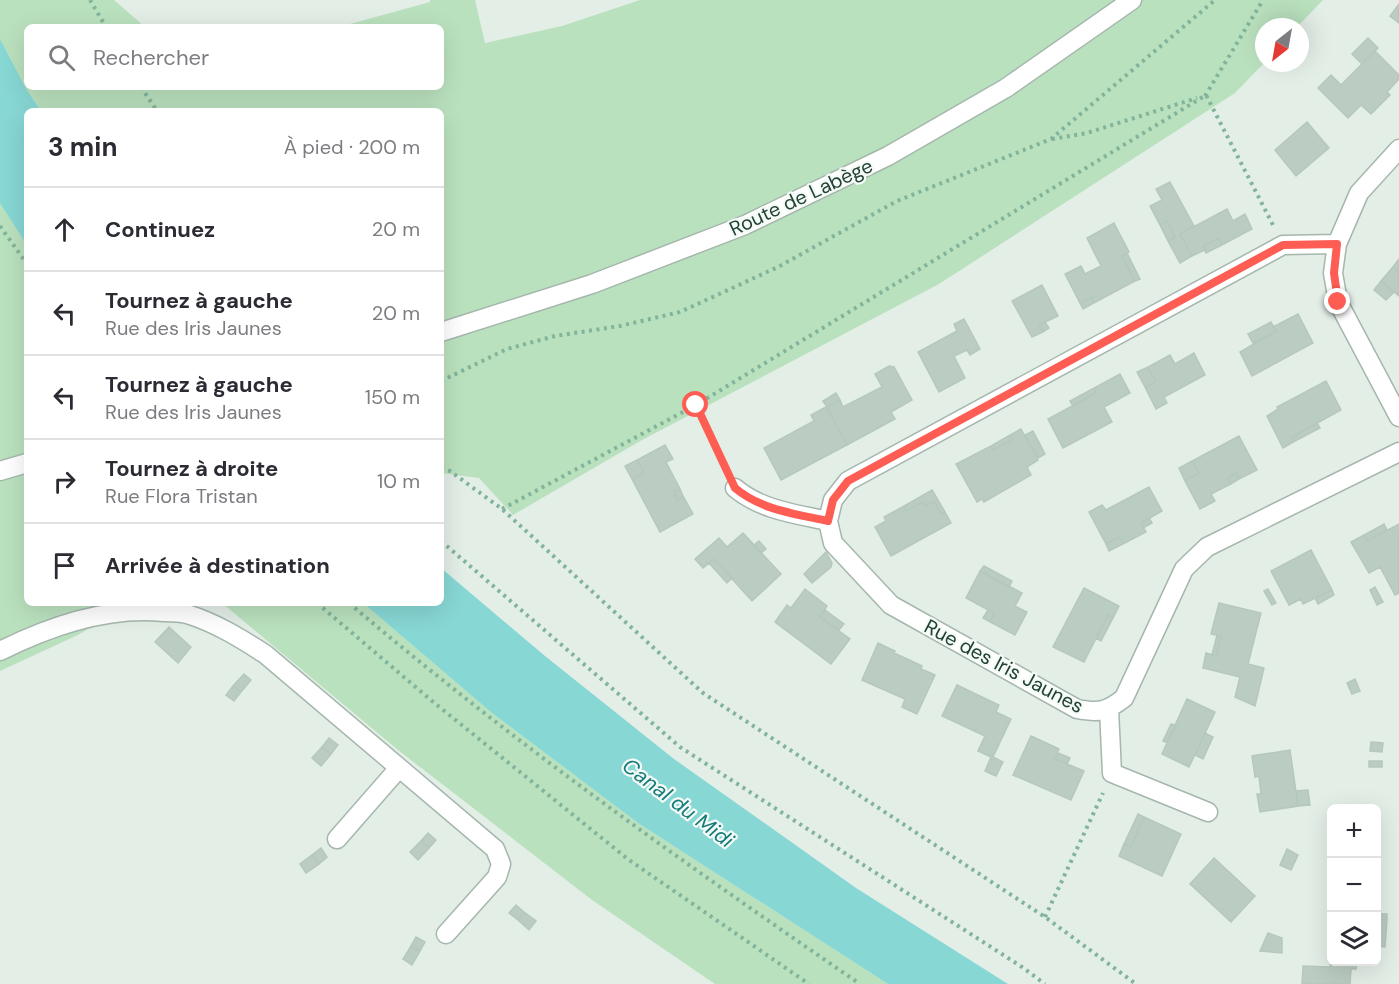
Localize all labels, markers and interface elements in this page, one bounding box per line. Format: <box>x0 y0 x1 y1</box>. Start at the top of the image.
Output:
north arrow <box>1255 18 1309 72</box>
search box <box>24 24 444 90</box>
icon: search <box>45 41 78 74</box>
text: Rechercher <box>93 43 209 72</box>
text: 3 min <box>48 130 117 164</box>
text: À pied · 200 m <box>284 134 420 160</box>
street label: Route de Labège <box>725 152 877 242</box>
icon: ahead <box>48 213 81 246</box>
text: Continuez <box>105 215 215 244</box>
text: 20 m <box>372 216 420 242</box>
text: Tournez à gauche <box>105 286 293 315</box>
route end <box>1324 288 1350 314</box>
icon: left <box>48 297 81 330</box>
text: 20 m <box>372 300 420 326</box>
text: Rue des Iris Jaunes <box>105 315 282 341</box>
text: Tournez à gauche <box>105 370 293 399</box>
icon: left <box>48 381 81 414</box>
text: 150 m <box>365 384 420 410</box>
route start <box>682 391 708 417</box>
text: Rue des Iris Jaunes <box>105 399 282 425</box>
text: Tournez à droite <box>105 454 278 483</box>
icon: right <box>48 465 81 498</box>
text: 10 m <box>377 468 420 494</box>
text: Rue Flora Tristan <box>105 483 258 509</box>
icon: arrive <box>48 549 81 582</box>
text: Arrivée à destination <box>105 551 330 580</box>
street label: Rue des Iris Jaunes <box>920 613 1088 719</box>
water label: Canal du Midi <box>617 752 740 855</box>
map controls <box>1327 804 1381 966</box>
button: + <box>1327 804 1381 858</box>
button: − <box>1327 858 1381 912</box>
button: layers <box>1327 912 1381 966</box>

